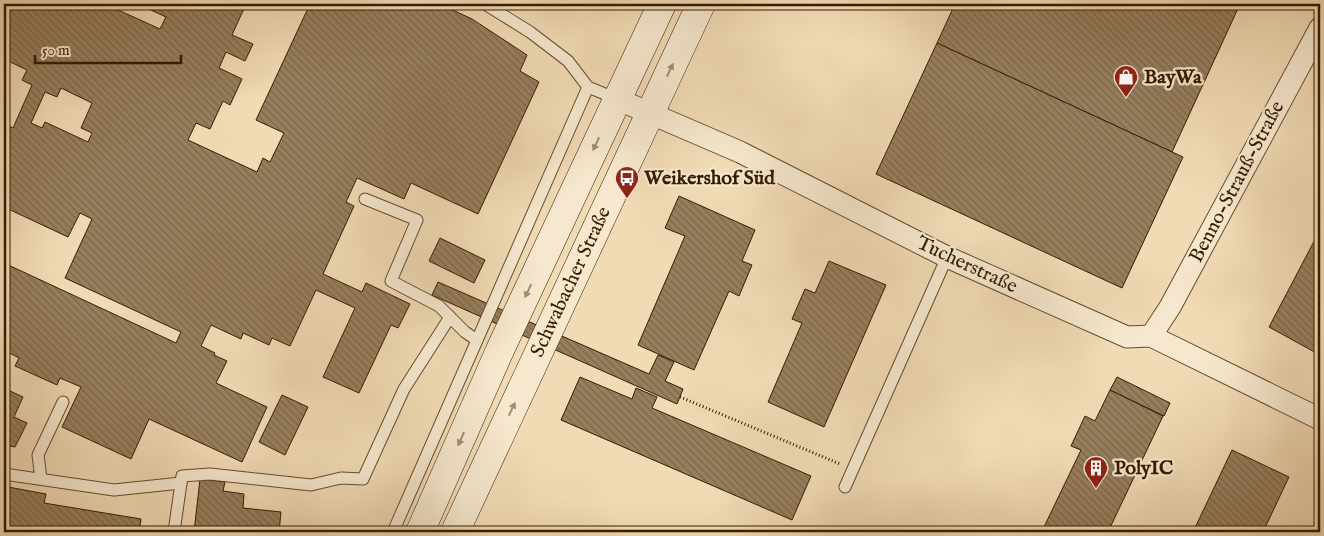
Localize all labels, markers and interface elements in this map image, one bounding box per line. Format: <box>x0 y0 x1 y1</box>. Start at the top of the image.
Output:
scale bar <box>35 32 181 64</box>
text: 50 m <box>42 41 70 60</box>
one-way arrow <box>666 63 674 77</box>
shop icon: BayWa <box>1113 64 1139 98</box>
place label: BayWa <box>1144 65 1202 90</box>
street label: Benno-Strauß-Straße <box>1184 97 1290 267</box>
one-way arrow <box>592 137 600 151</box>
bus stop icon: Weikershof Süd <box>614 165 640 199</box>
place label: Weikershof Süd <box>643 166 776 191</box>
street label: Schwabacher Straße <box>525 203 617 361</box>
street label: Tucherstraße <box>913 231 1021 299</box>
one-way arrow <box>524 284 532 298</box>
one-way arrow <box>509 402 517 416</box>
one-way arrow <box>456 432 464 446</box>
building icon: PolyIC <box>1083 455 1109 489</box>
place label: PolyIC <box>1114 456 1173 481</box>

